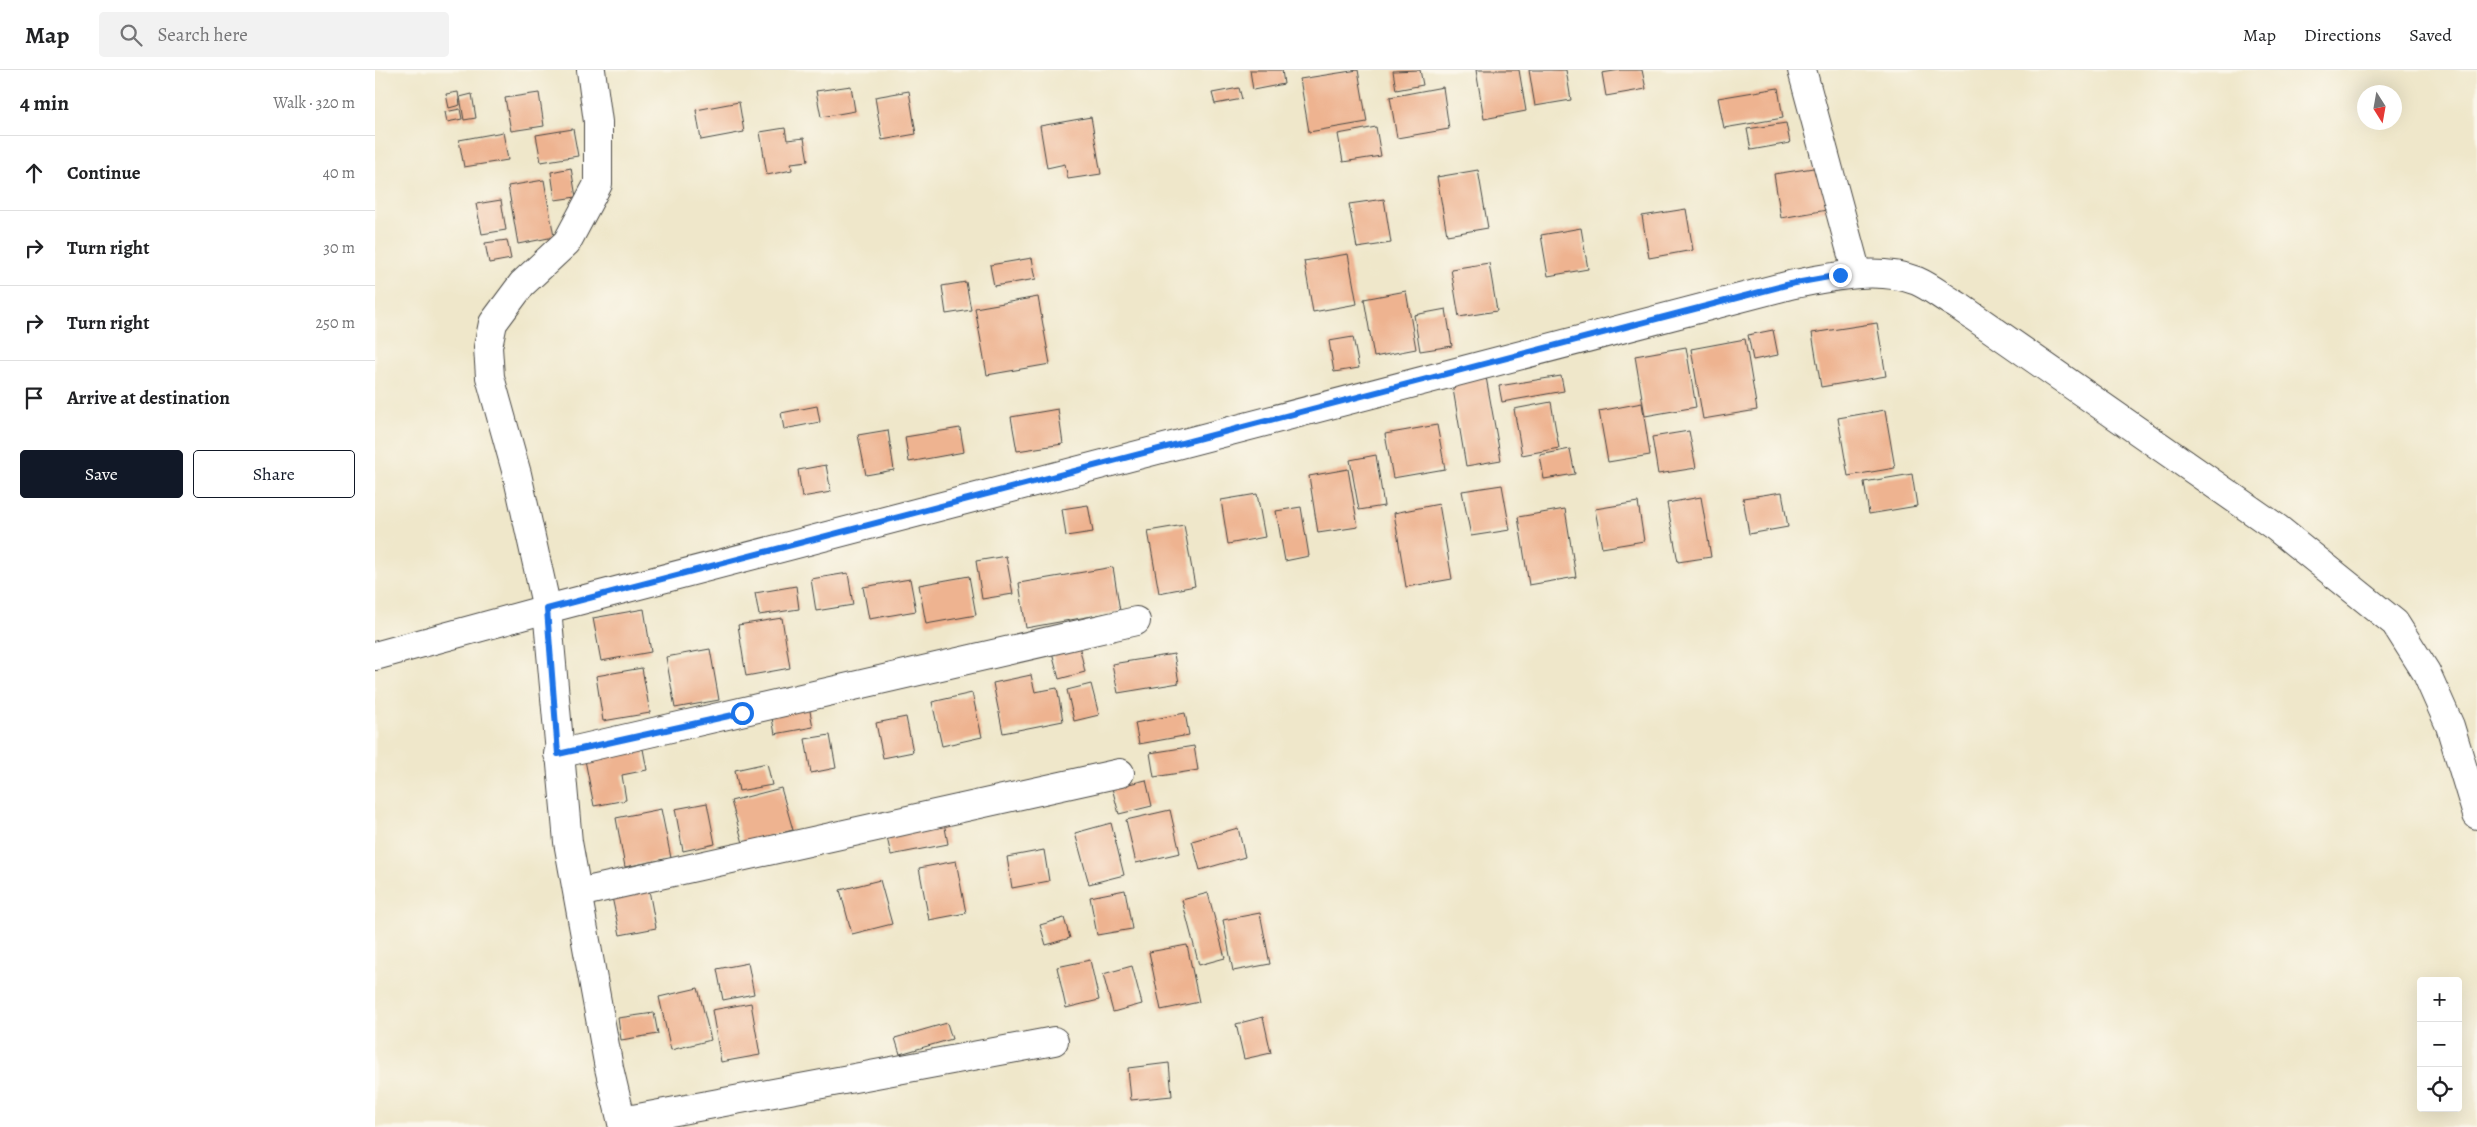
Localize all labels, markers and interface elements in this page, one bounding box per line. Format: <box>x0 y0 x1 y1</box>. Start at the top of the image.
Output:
search box <box>99 12 449 57</box>
text: Map <box>25 19 69 51</box>
icon: search <box>117 21 145 49</box>
text: Search here <box>157 22 248 48</box>
text: Map <box>2243 23 2276 47</box>
text: Directions <box>2304 23 2381 47</box>
text: Saved <box>2409 23 2452 47</box>
north arrow <box>2357 85 2402 130</box>
text: 4 min <box>20 89 69 117</box>
text: Walk · 320 m <box>273 92 355 114</box>
icon: ahead <box>20 159 48 187</box>
text: Continue <box>67 160 141 186</box>
text: 40 m <box>323 162 355 184</box>
icon: right <box>20 234 48 262</box>
text: Turn right <box>67 235 149 261</box>
text: 30 m <box>323 237 355 259</box>
route end <box>1829 264 1852 287</box>
icon: right <box>20 309 48 337</box>
text: Turn right <box>67 310 149 336</box>
text: 250 m <box>316 312 355 334</box>
icon: arrive <box>20 384 48 412</box>
text: Arrive at destination <box>67 385 230 411</box>
button: Save <box>20 450 183 498</box>
button: Share <box>193 450 355 498</box>
route start <box>731 702 754 725</box>
map controls <box>2417 977 2462 1112</box>
button: + <box>2417 977 2462 1022</box>
button: − <box>2417 1022 2462 1067</box>
button: locate <box>2417 1067 2462 1112</box>

